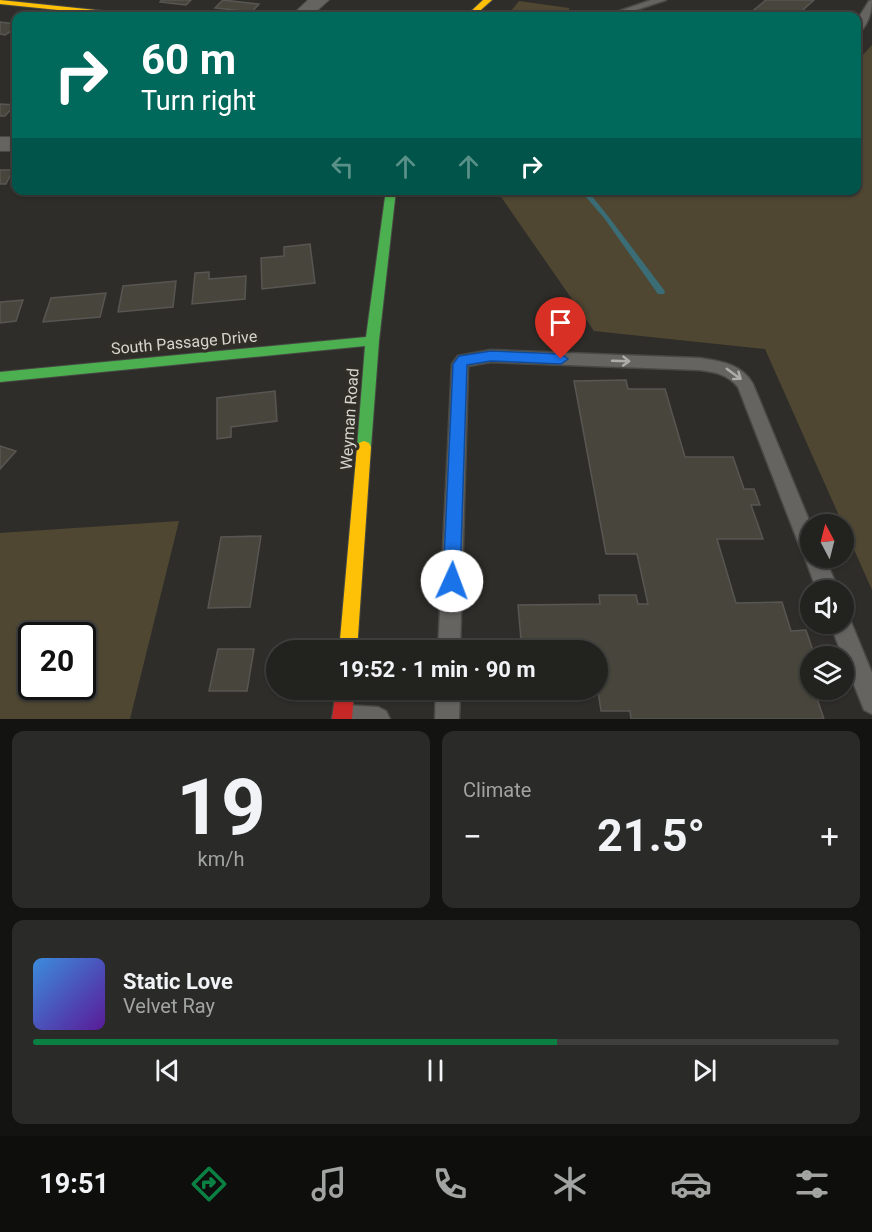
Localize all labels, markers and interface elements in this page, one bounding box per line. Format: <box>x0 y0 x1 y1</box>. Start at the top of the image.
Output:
text: 60 m <box>141 35 236 84</box>
icon: right <box>42 36 120 114</box>
text: Turn right <box>141 85 256 117</box>
icon: left <box>326 150 359 183</box>
icon: ahead <box>389 150 422 183</box>
icon: ahead <box>452 150 485 183</box>
icon: right <box>515 150 548 183</box>
pin <box>535 297 586 359</box>
icon: arrive <box>544 306 577 339</box>
street label: South Passage Drive <box>110 327 258 358</box>
one-way arrow <box>610 355 630 366</box>
street label: Weyman Road <box>336 367 363 471</box>
one-way arrow <box>726 367 742 380</box>
north arrow <box>800 514 854 568</box>
map controls <box>800 514 854 700</box>
position arrow <box>420 549 484 613</box>
button: sound <box>800 580 854 634</box>
speed limit sign: 20 <box>18 622 96 700</box>
button: layers <box>800 646 854 700</box>
text: 19:52 · 1 min · 90 m <box>339 657 535 682</box>
text: 19 <box>176 762 266 853</box>
text: Climate <box>463 778 531 802</box>
text: 21.5° <box>597 809 705 862</box>
text: − <box>463 817 482 856</box>
text: + <box>820 817 839 856</box>
text: km/h <box>198 847 244 871</box>
text: Static Love <box>123 969 233 994</box>
text: Velvet Ray <box>123 994 215 1018</box>
icon: previous <box>151 1054 184 1087</box>
icon: pause <box>419 1054 452 1087</box>
icon: next <box>688 1054 721 1087</box>
icon: directions <box>188 1163 230 1205</box>
icon: music <box>308 1163 350 1205</box>
icon: phone <box>429 1163 471 1205</box>
icon: climate <box>549 1163 591 1205</box>
icon: car <box>670 1163 712 1205</box>
icon: filters <box>791 1163 833 1205</box>
text: 19:51 <box>39 1168 109 1200</box>

